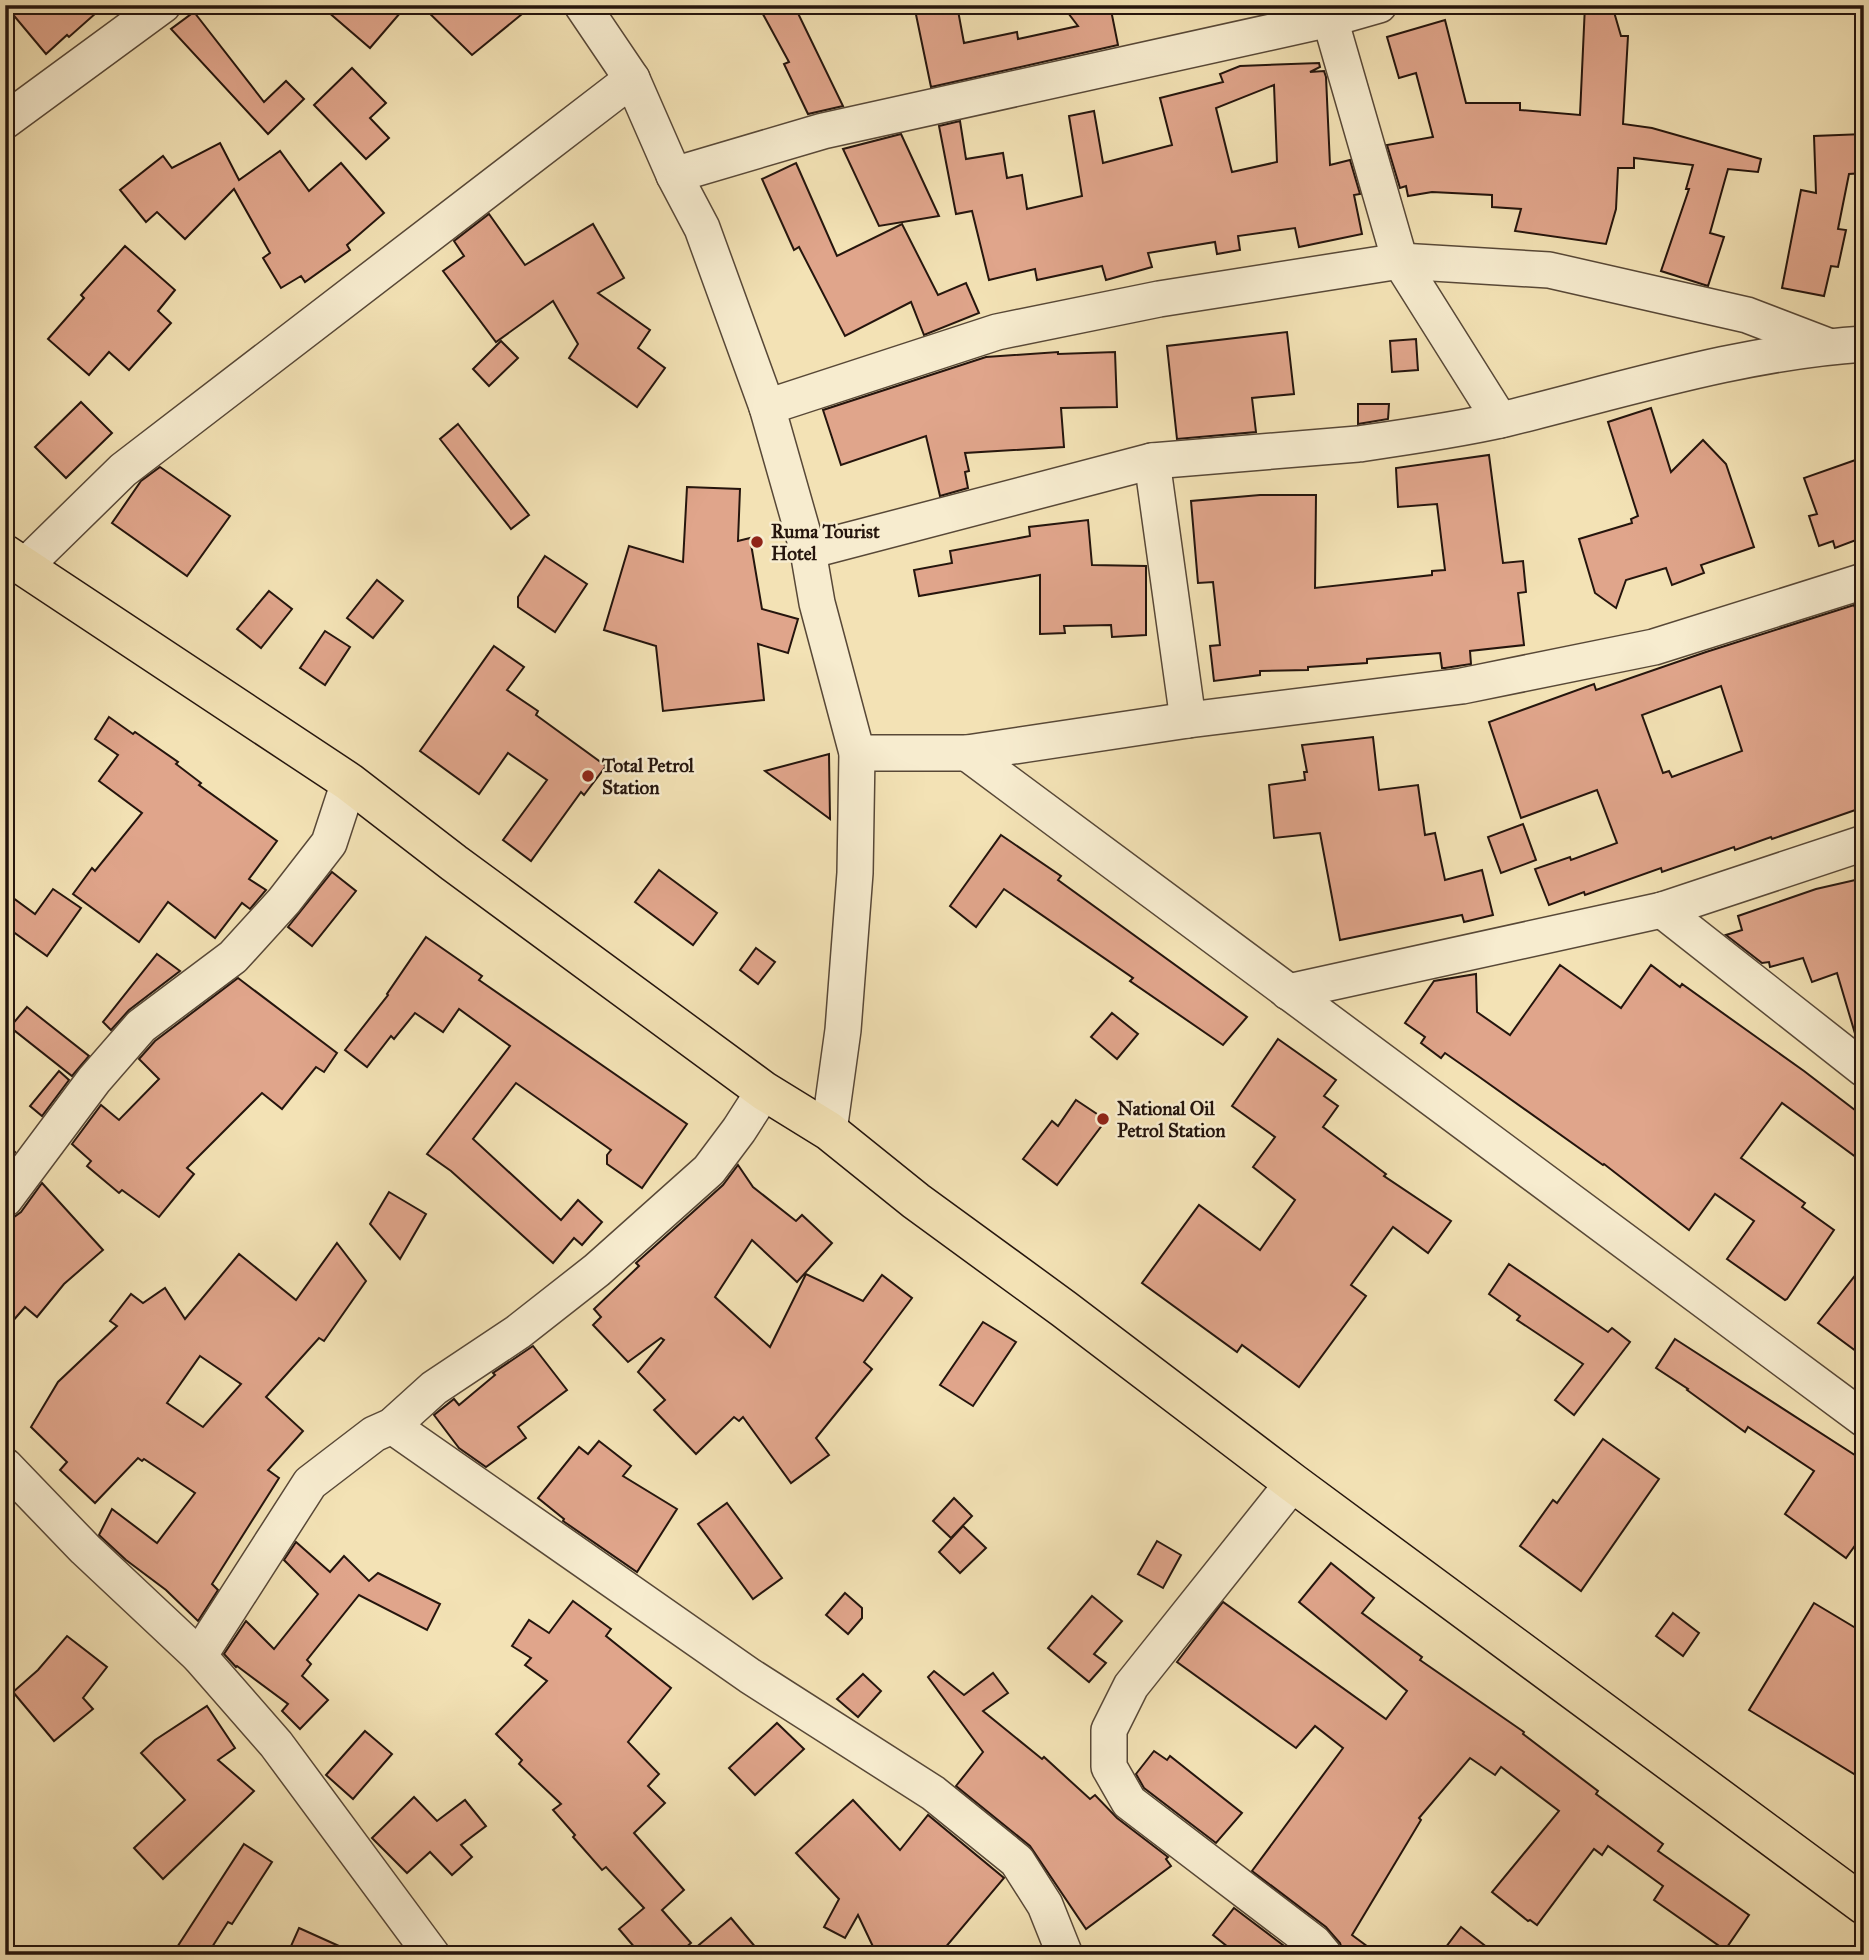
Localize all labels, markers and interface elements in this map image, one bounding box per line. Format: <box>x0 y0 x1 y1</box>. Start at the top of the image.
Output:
place label: Ruma Tourist Hotel <box>771 520 880 565</box>
marker: Ruma Tourist Hotel <box>749 534 765 550</box>
place label: Total Petrol Station <box>601 754 695 799</box>
marker: Total Petrol Station <box>580 768 596 784</box>
place label: National Oil Petrol Station <box>1117 1097 1226 1142</box>
marker: National Oil Petrol Station <box>1095 1111 1111 1127</box>

